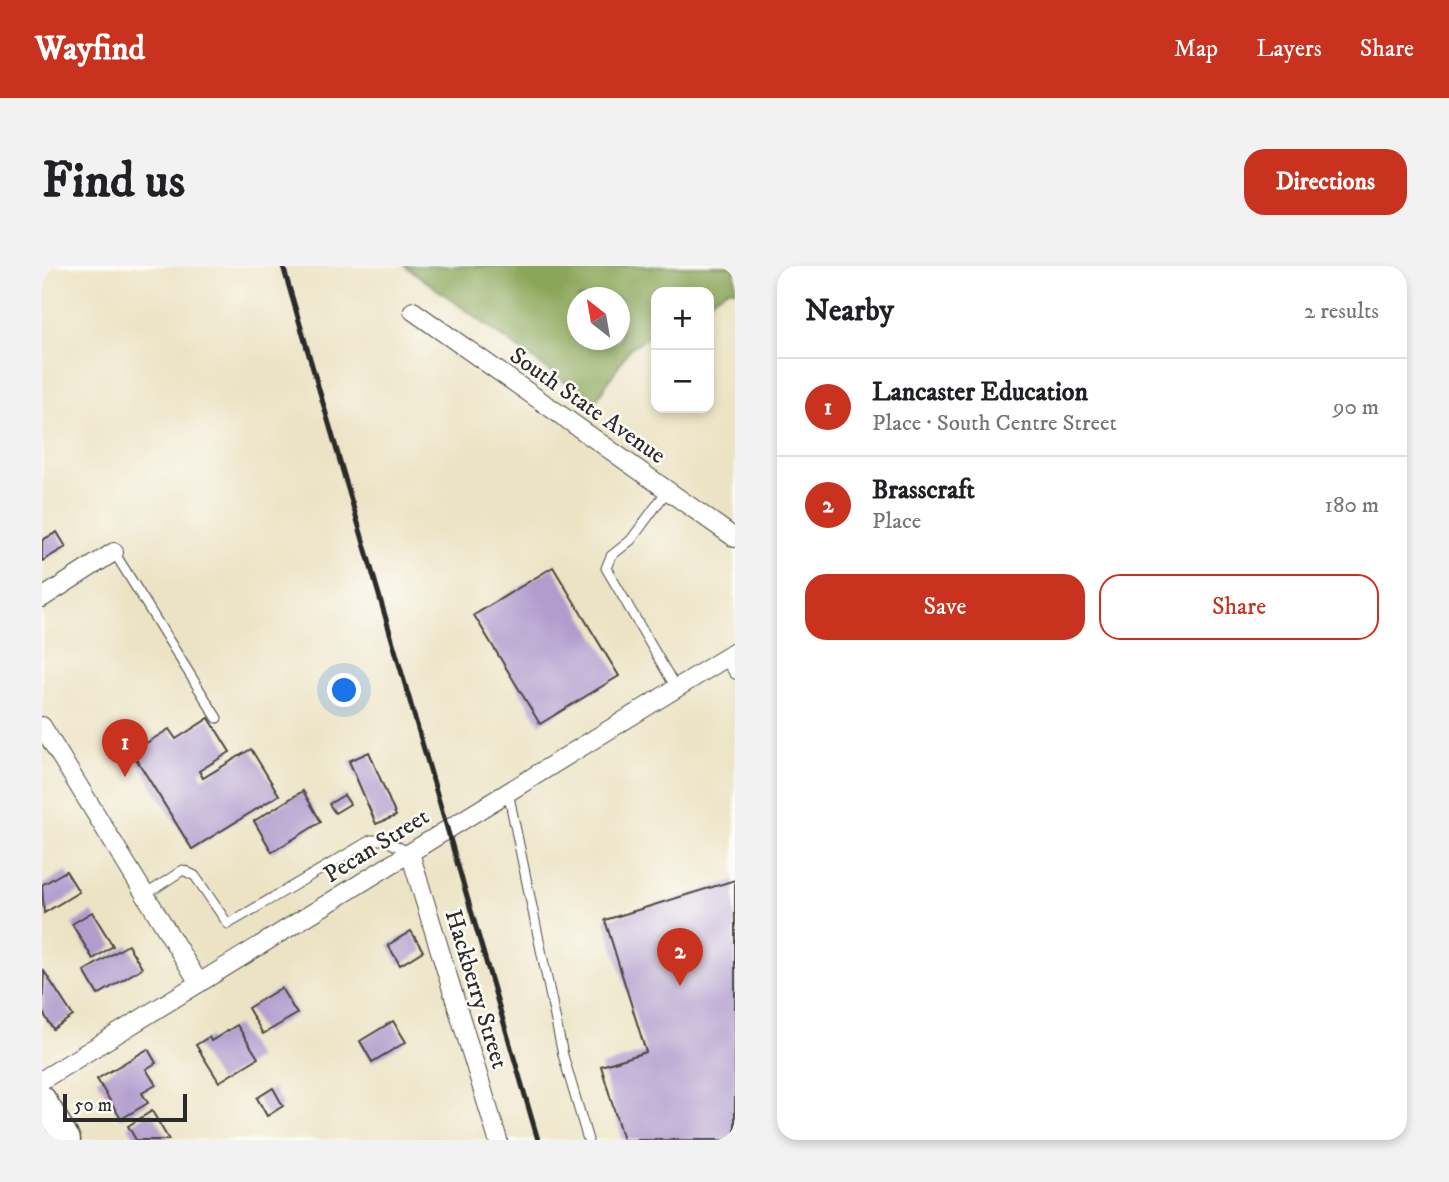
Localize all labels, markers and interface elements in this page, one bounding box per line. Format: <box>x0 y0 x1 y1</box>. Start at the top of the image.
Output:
text: Wayfind <box>35 29 145 70</box>
text: Map <box>1174 34 1218 64</box>
text: Layers <box>1256 34 1322 64</box>
text: Share <box>1360 34 1414 64</box>
button: Directions <box>1244 149 1407 215</box>
text: Find us <box>42 151 185 213</box>
north arrow <box>567 287 630 350</box>
map controls <box>651 287 714 413</box>
button: + <box>651 287 714 350</box>
text: Nearby <box>805 293 894 330</box>
text: 2 results <box>1304 297 1379 326</box>
street label: South State Avenue <box>504 341 671 471</box>
button: − <box>651 350 714 413</box>
text: Lancaster Education <box>872 376 1088 409</box>
text: 1 <box>824 393 832 422</box>
text: 90 m <box>1333 393 1379 422</box>
text: Place · South Centre Street <box>872 409 1117 438</box>
text: Brasscraft <box>872 474 975 507</box>
text: 2 <box>822 491 834 520</box>
text: 180 m <box>1324 491 1379 520</box>
text: Place <box>872 507 921 536</box>
button: Save <box>805 574 1085 640</box>
button: Share <box>1099 574 1379 640</box>
your location <box>327 673 361 707</box>
pin: 1 <box>102 719 148 777</box>
street label: Pecan Street <box>318 802 435 890</box>
street label: Hackberry Street <box>438 906 515 1073</box>
pin: 2 <box>657 928 703 986</box>
scale bar <box>63 1091 187 1123</box>
text: 50 m <box>74 1094 112 1117</box>

